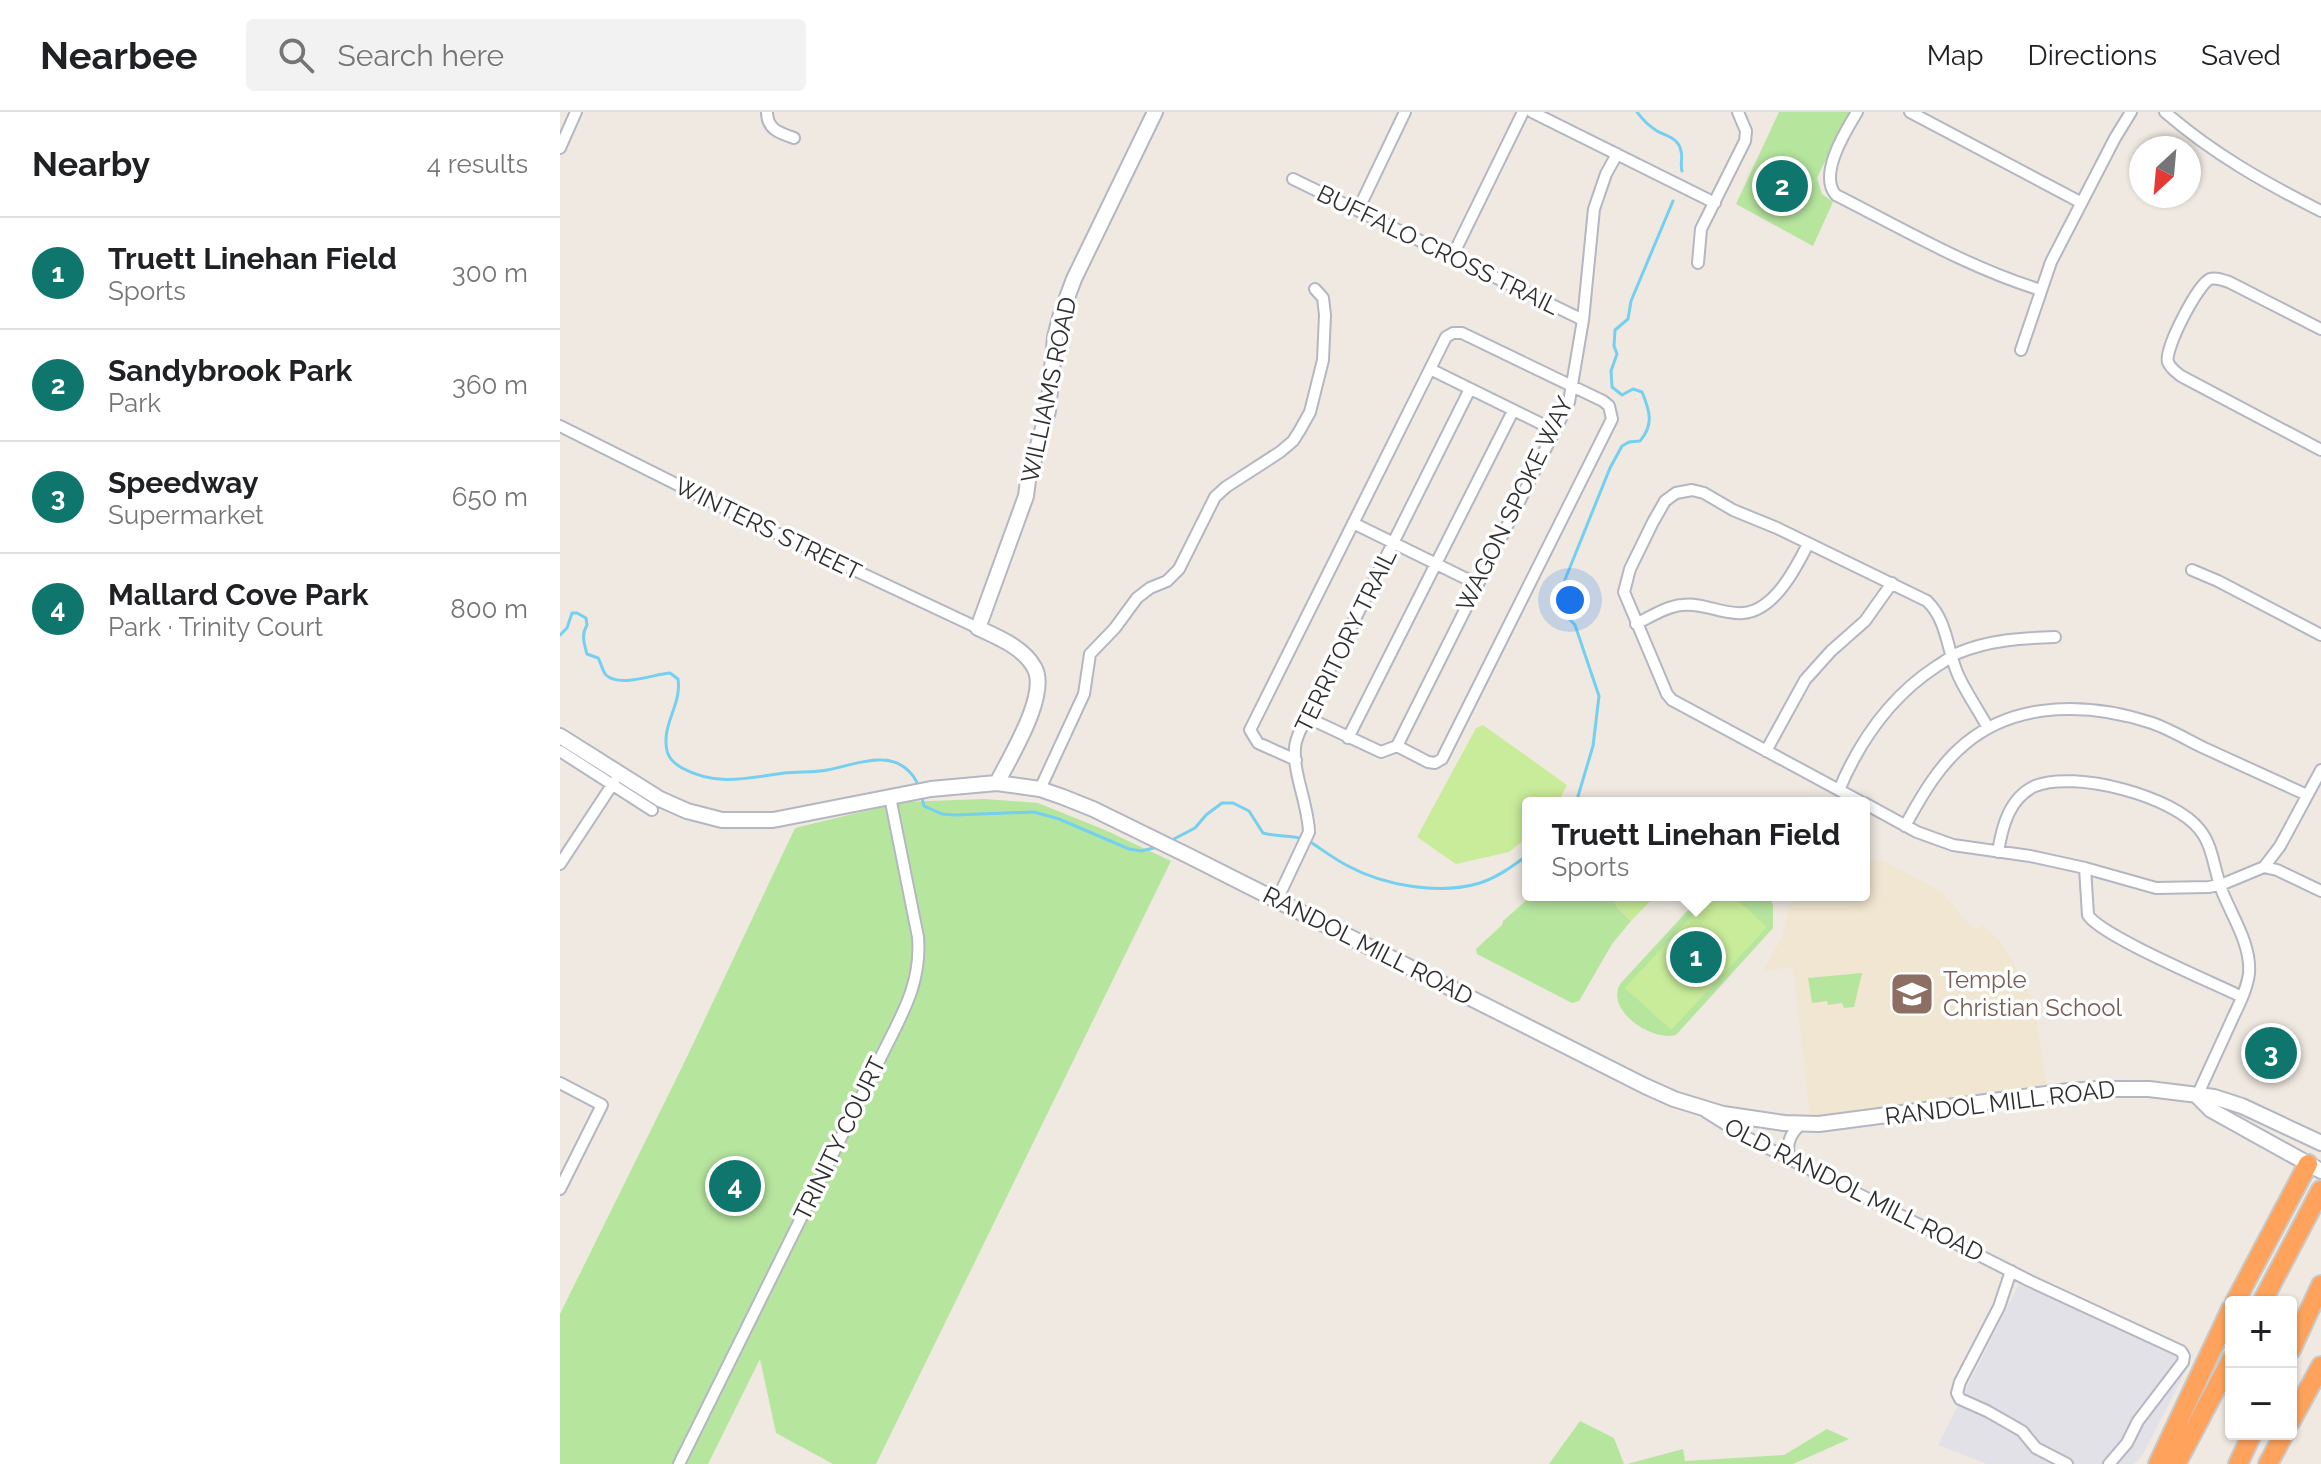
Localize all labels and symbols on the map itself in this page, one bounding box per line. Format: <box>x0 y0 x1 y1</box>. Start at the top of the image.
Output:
north arrow <box>2129 136 2201 208</box>
pin: 2 <box>1756 156 1808 216</box>
street label: BUFFALO CROSS TRAIL <box>1312 178 1564 321</box>
street label: WILLIAMS ROAD <box>1015 294 1082 486</box>
street label: WAGON SPOKE WAY <box>1450 391 1579 616</box>
street label: WINTERS STREET <box>670 471 867 586</box>
street label: TERRITORY TRAIL <box>1289 544 1402 737</box>
your location <box>1550 580 1590 620</box>
street label: RANDOL MILL ROAD <box>1258 880 1478 1011</box>
pin: 1 <box>1670 927 1722 987</box>
place label: Temple Christian School <box>1943 965 2122 1022</box>
school or university icon: Temple Christian School <box>1888 970 1936 1018</box>
pin: 3 <box>2245 1023 2297 1083</box>
street label: TRINITY COURT <box>787 1052 892 1226</box>
street label: RANDOL MILL ROAD <box>1883 1074 2117 1131</box>
street label: OLD RANDOL MILL ROAD <box>1720 1111 1989 1268</box>
pin: 4 <box>709 1156 761 1216</box>

